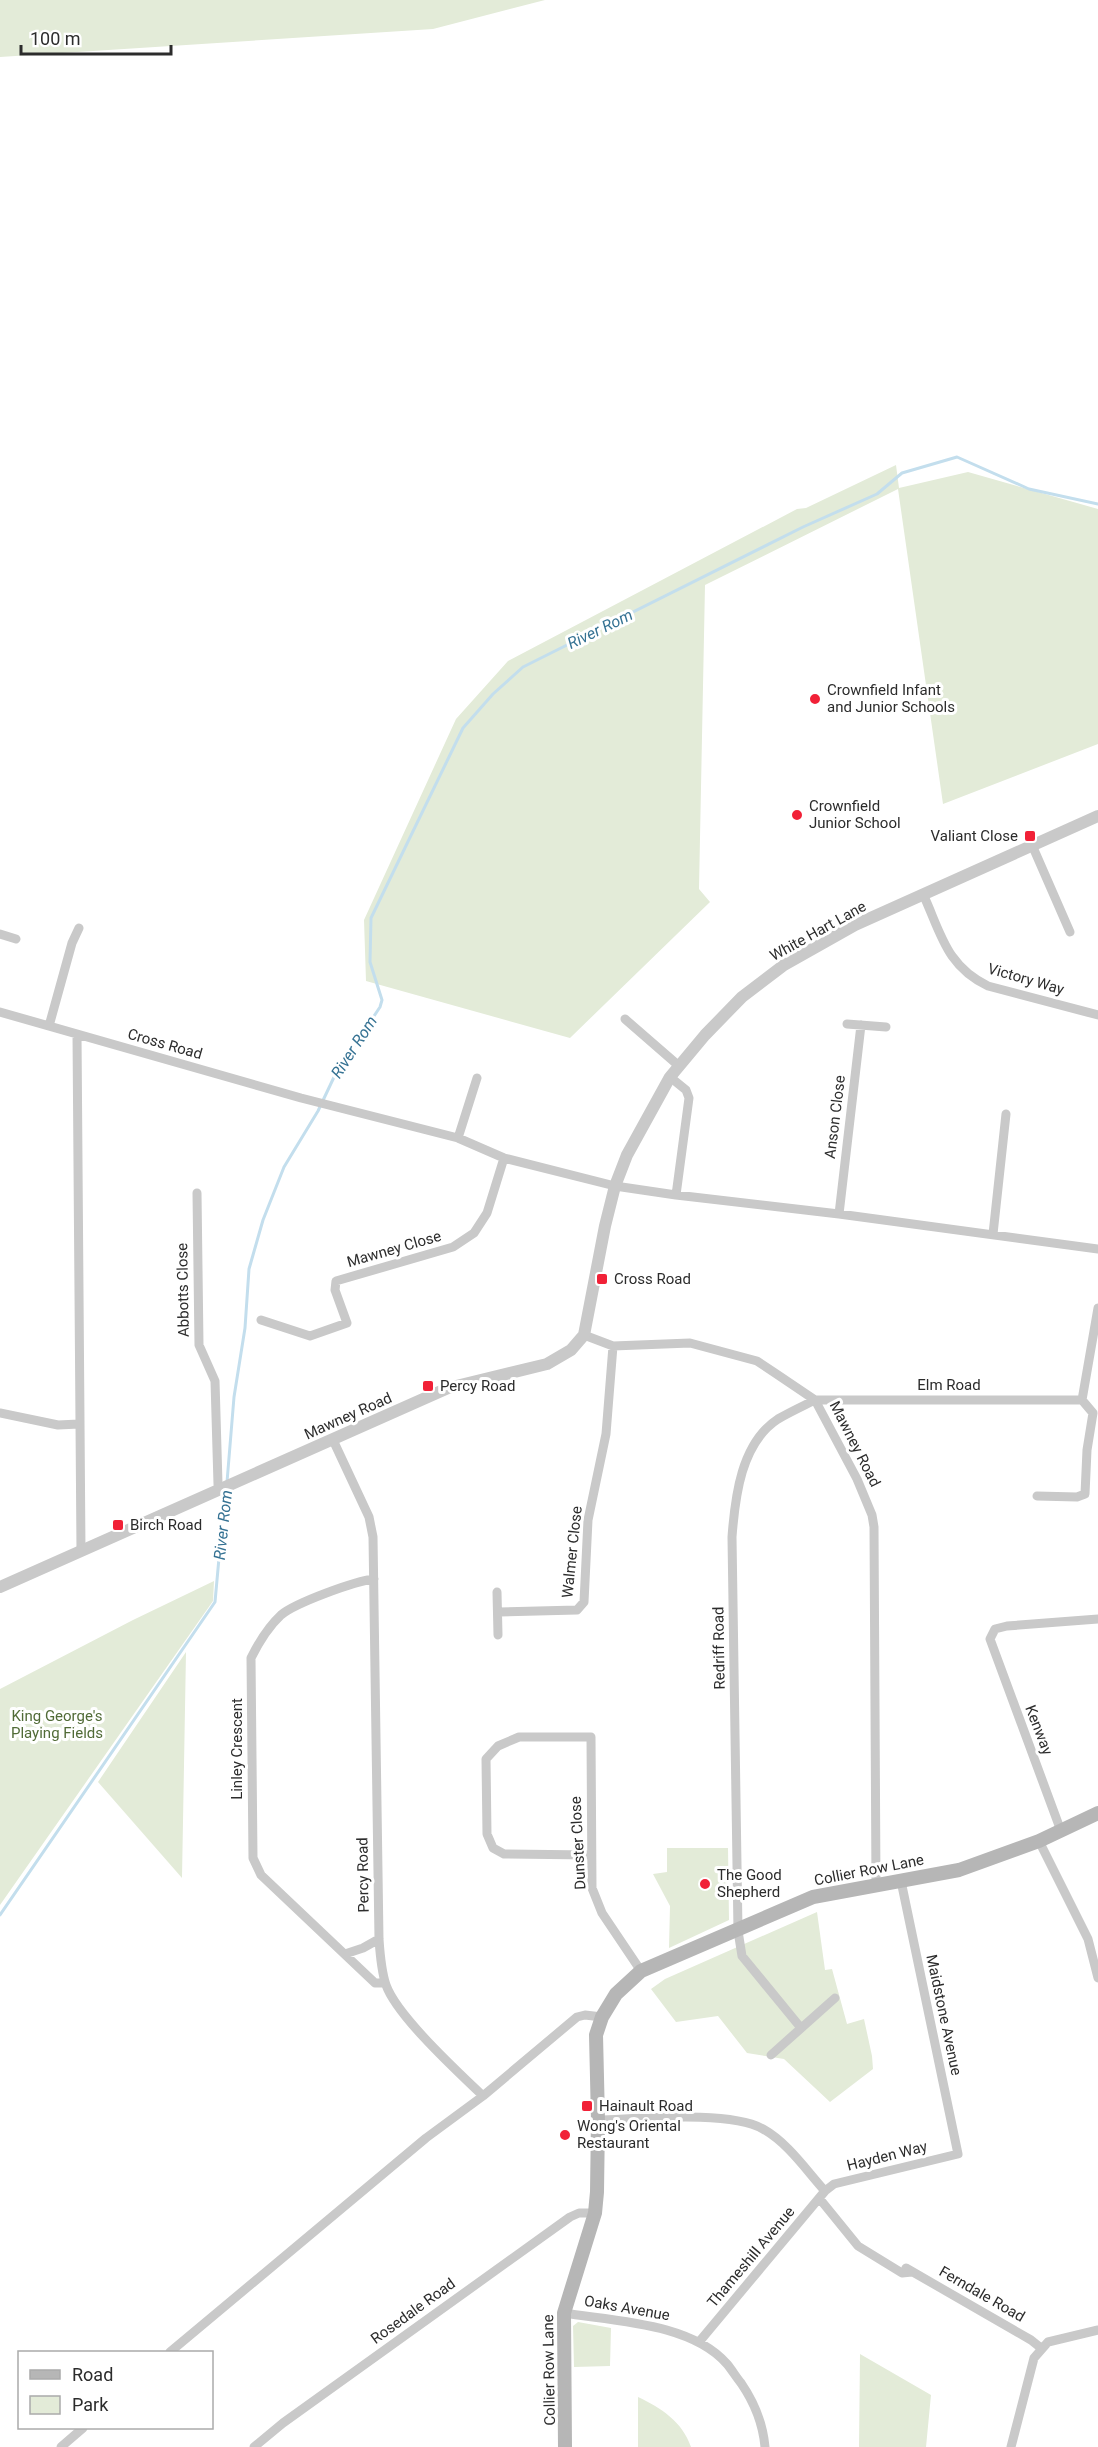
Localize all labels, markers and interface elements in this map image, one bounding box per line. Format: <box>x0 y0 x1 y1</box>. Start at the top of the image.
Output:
scale bar <box>21 18 171 56</box>
text: 100 m <box>30 28 81 49</box>
water label: River Rom <box>564 605 636 653</box>
place label: Crownfield Infant and Junior Schools <box>827 681 955 716</box>
marker: Crownfield Infant and Junior Schools <box>808 692 822 706</box>
place label: Crownfield Junior School <box>809 797 901 832</box>
marker: Crownfield Junior School <box>790 808 804 822</box>
place label: Valiant Close <box>931 827 1018 845</box>
marker: Valiant Close <box>1023 829 1037 843</box>
street label: White Hart Lane <box>767 897 869 965</box>
street label: Victory Way <box>986 960 1066 998</box>
water label: River Rom <box>327 1012 381 1082</box>
street label: Cross Road <box>126 1025 204 1063</box>
street label: Anson Close <box>821 1074 849 1160</box>
street label: Mawney Close <box>345 1227 443 1271</box>
street label: Abbotts Close <box>173 1243 193 1337</box>
place label: Cross Road <box>614 1270 691 1288</box>
marker: Cross Road <box>595 1272 609 1286</box>
street label: Elm Road <box>917 1376 981 1394</box>
place label: Percy Road <box>440 1377 515 1395</box>
marker: Percy Road <box>421 1379 435 1393</box>
street label: Mawney Road <box>301 1389 395 1443</box>
street label: Mawney Road <box>826 1398 884 1490</box>
water label: River Rom <box>210 1489 236 1561</box>
street label: Walmer Close <box>558 1505 586 1599</box>
place label: Birch Road <box>130 1516 202 1534</box>
marker: Birch Road <box>111 1518 125 1532</box>
street label: Redriff Road <box>709 1606 729 1690</box>
street label: Linley Crescent <box>228 1698 246 1800</box>
street label: Kenway <box>1021 1703 1057 1757</box>
park label: King George's Playing Fields <box>11 1707 103 1742</box>
street label: Dunster Close <box>567 1796 589 1890</box>
street label: Percy Road <box>353 1837 373 1913</box>
street label: Collier Row Lane <box>813 1851 925 1889</box>
place label: The Good Shepherd <box>717 1866 782 1901</box>
marker: The Good Shepherd <box>698 1877 712 1891</box>
street label: Maidstone Avenue <box>922 1953 966 2077</box>
place label: Hainault Road <box>599 2097 693 2115</box>
marker: Hainault Road <box>580 2099 594 2113</box>
place label: Wong's Oriental Restaurant <box>577 2117 681 2152</box>
marker: Wong's Oriental Restaurant <box>558 2128 572 2142</box>
street label: Hayden Way <box>845 2137 929 2175</box>
street label: Thameshill Avenue <box>704 2203 798 2311</box>
street label: Ferndale Road <box>936 2262 1028 2326</box>
street label: Rosedale Road <box>367 2274 459 2348</box>
street label: Oaks Avenue <box>583 2292 671 2324</box>
street label: Collier Row Lane <box>539 2314 559 2426</box>
legend <box>18 2351 213 2429</box>
text: Road <box>72 2364 113 2385</box>
text: Park <box>72 2394 109 2415</box>

